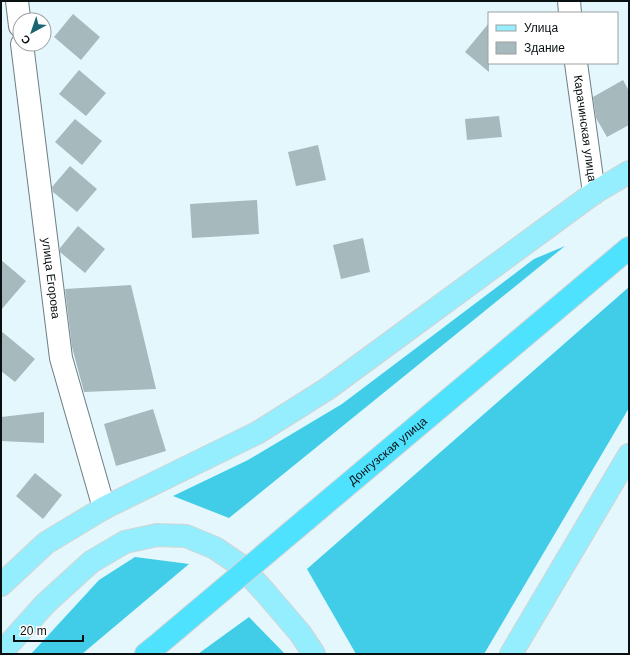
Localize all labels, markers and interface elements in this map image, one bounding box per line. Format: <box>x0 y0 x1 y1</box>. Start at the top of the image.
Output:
north arrow <box>12 12 52 52</box>
legend <box>488 12 618 64</box>
text: Улица <box>524 21 558 35</box>
text: С <box>19 32 32 47</box>
text: Здание <box>524 41 565 55</box>
street label: Карачинская улица <box>571 74 599 183</box>
street label: улица Егорова <box>39 237 63 320</box>
street label: Донгузская улица <box>345 414 430 488</box>
scale bar <box>14 617 83 643</box>
text: 20 m <box>20 624 47 638</box>

